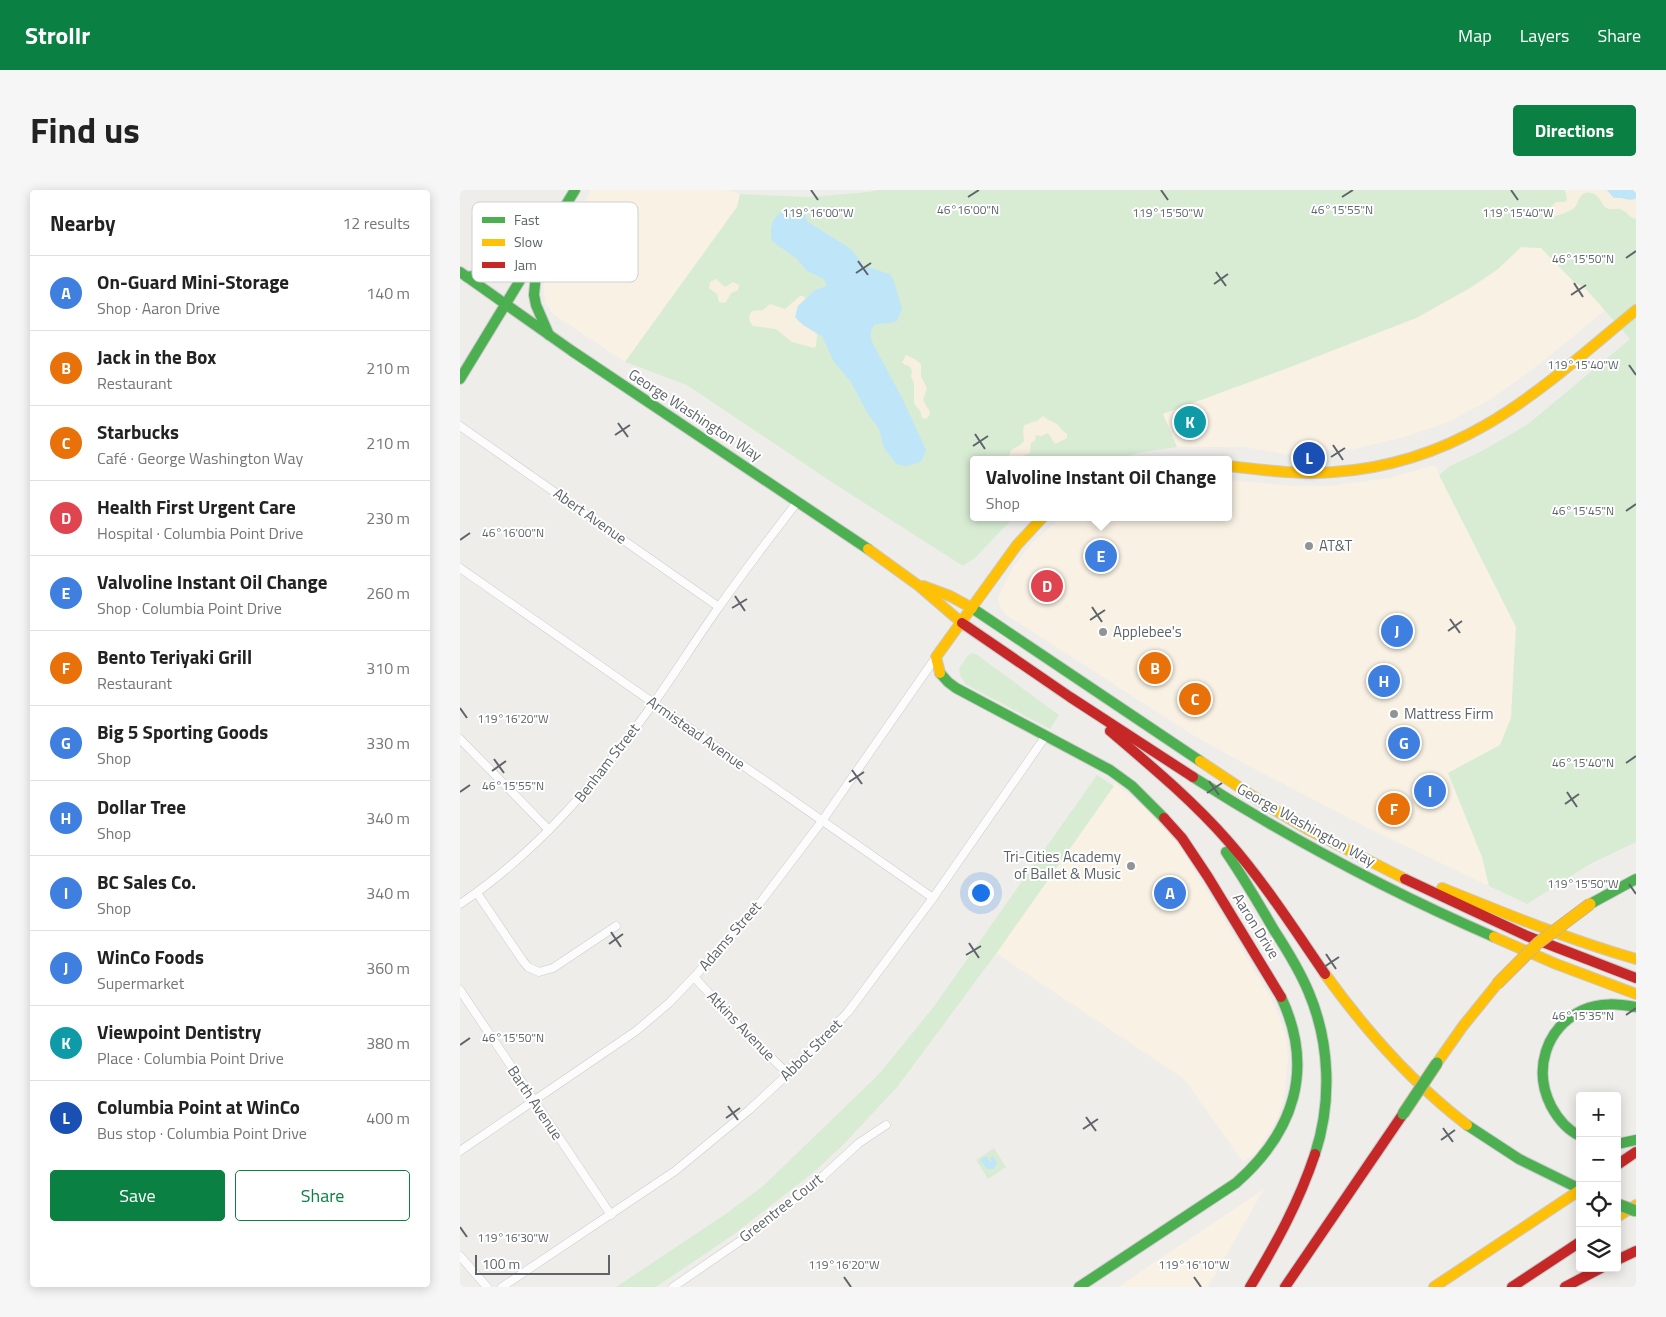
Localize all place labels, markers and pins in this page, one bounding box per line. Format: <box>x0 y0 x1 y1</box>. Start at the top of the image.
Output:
pin: K <box>1174 403 1206 441</box>
pin: L <box>1293 439 1325 477</box>
place label: AT&T <box>1319 534 1353 557</box>
pin: E <box>1085 537 1117 575</box>
marker: AT&T <box>1303 540 1315 552</box>
pin: D <box>1031 567 1063 605</box>
pin: J <box>1381 612 1413 650</box>
place label: Applebee's <box>1113 620 1182 643</box>
marker: Applebee's <box>1097 626 1109 638</box>
pin: B <box>1139 649 1171 687</box>
pin: H <box>1368 662 1400 700</box>
pin: C <box>1179 680 1211 718</box>
place label: Mattress Firm <box>1404 702 1493 725</box>
marker: Mattress Firm <box>1388 708 1400 720</box>
pin: G <box>1388 724 1420 762</box>
pin: I <box>1414 772 1446 810</box>
pin: F <box>1378 790 1410 828</box>
place label: Tri-Cities Academy of Ballet & Music <box>1003 845 1121 885</box>
marker: Tri-Cities Academy of Ballet & Music <box>1125 860 1137 872</box>
pin: A <box>1154 874 1186 912</box>

